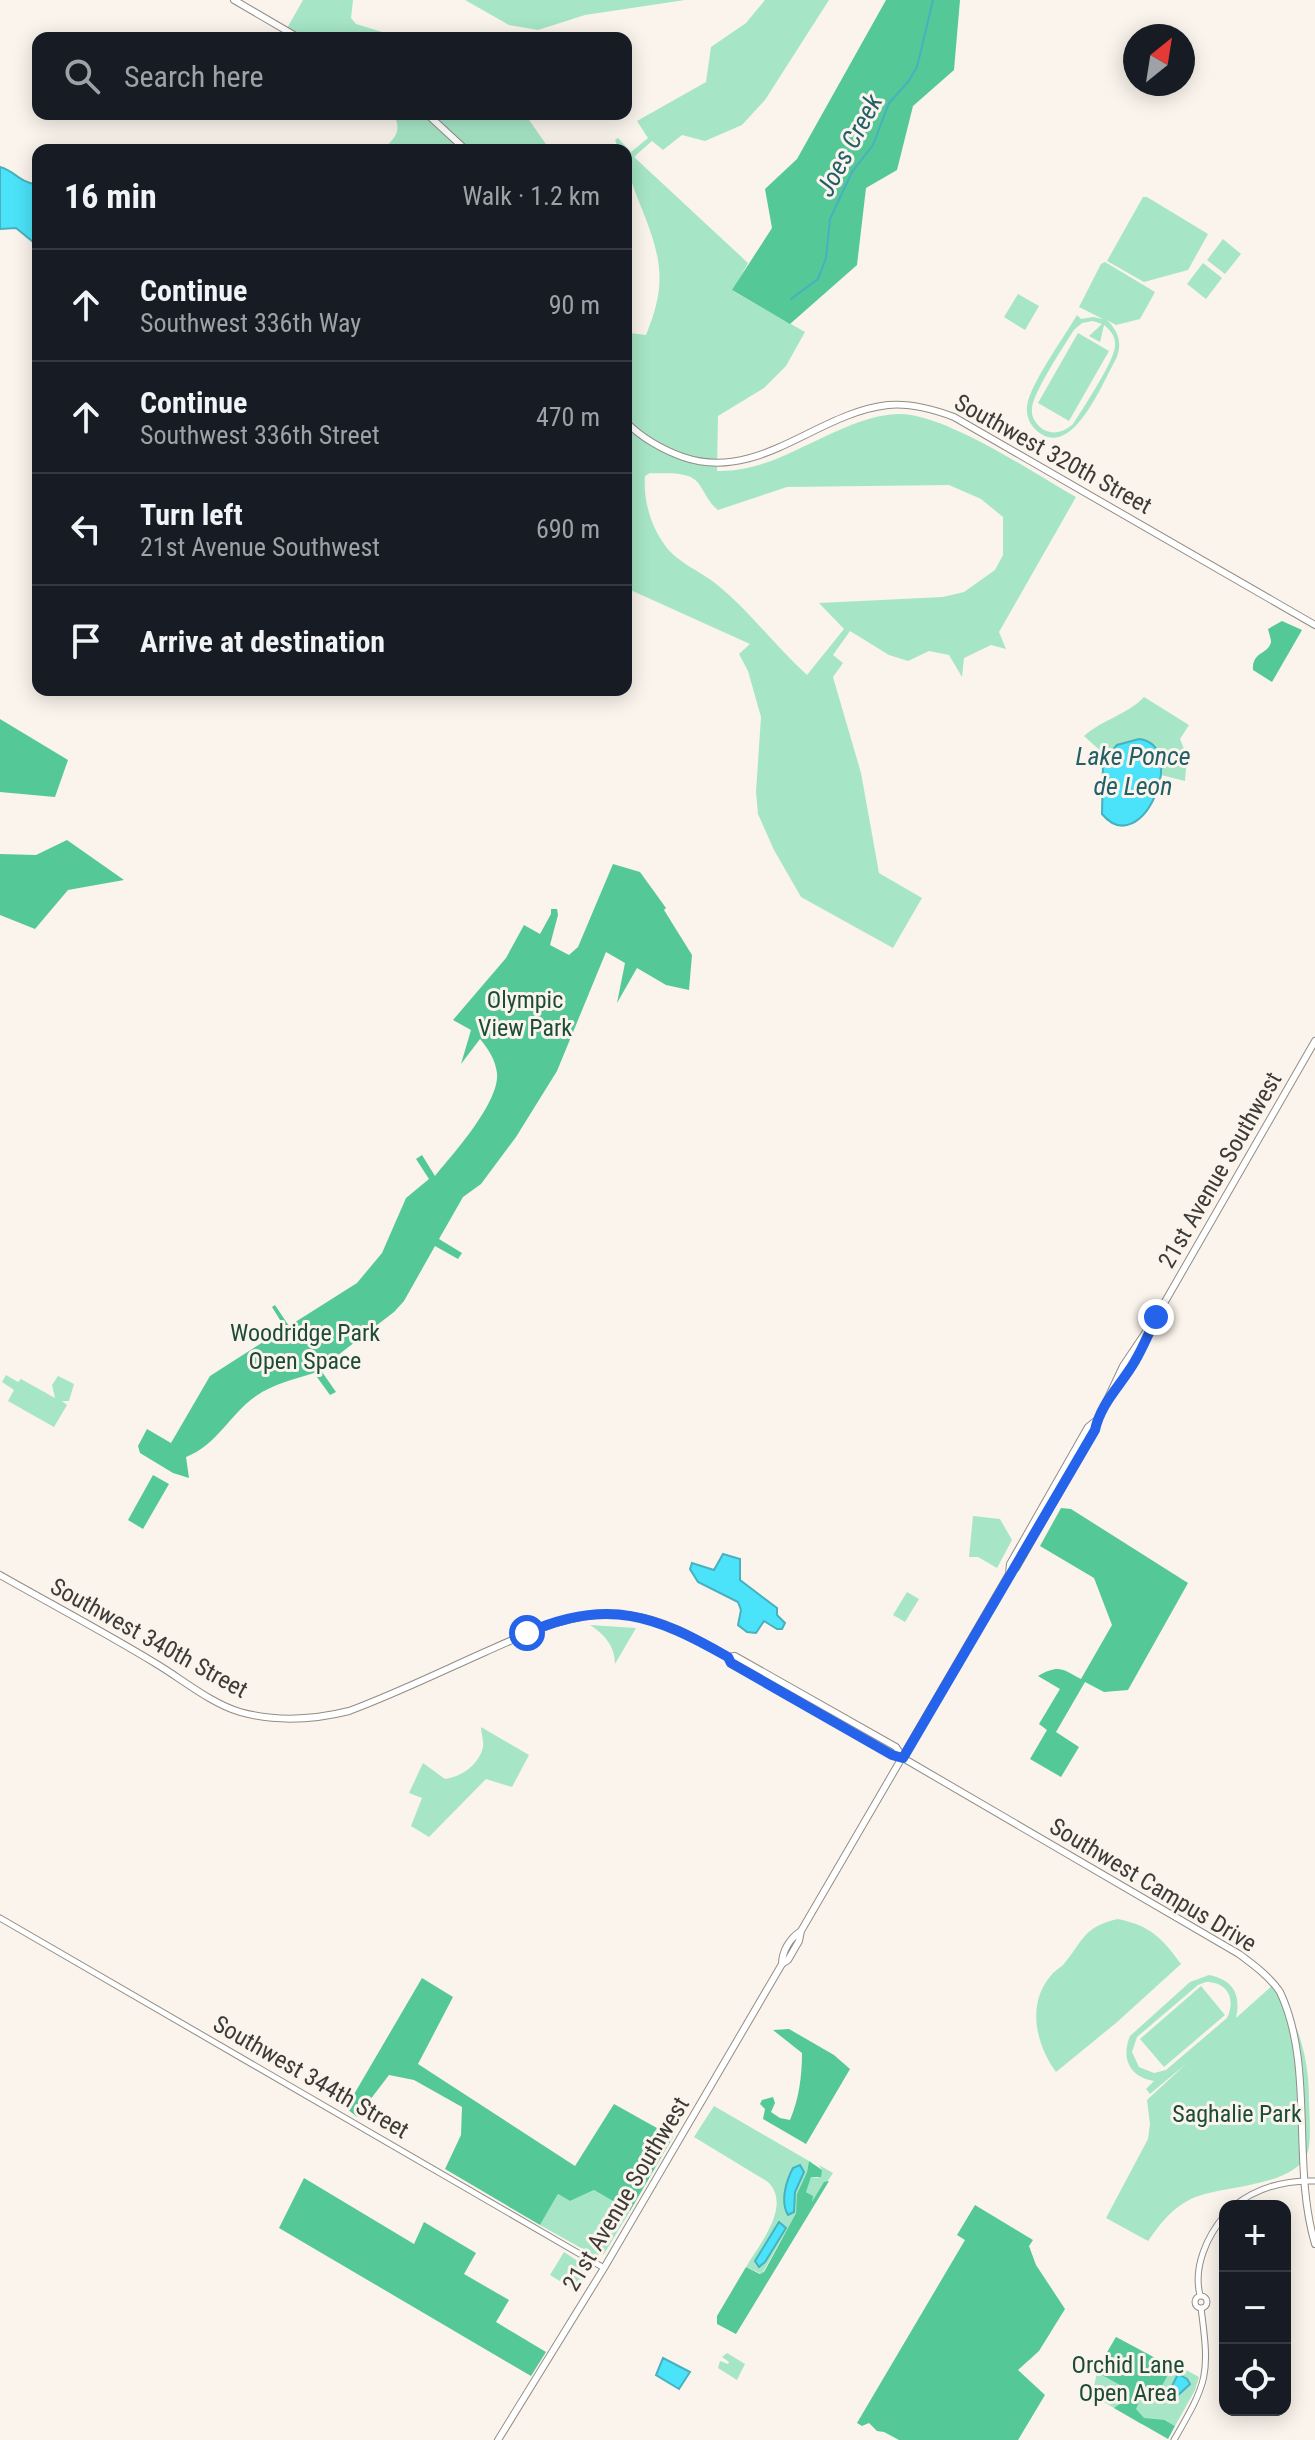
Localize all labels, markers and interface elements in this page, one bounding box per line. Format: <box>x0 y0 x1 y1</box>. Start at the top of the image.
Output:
north arrow <box>1123 24 1195 96</box>
search box <box>32 32 632 120</box>
icon: search <box>60 54 104 98</box>
text: Search here <box>124 59 264 94</box>
water label: Joes Creek <box>810 88 889 201</box>
text: 16 min <box>64 176 157 216</box>
text: Walk · 1.2 km <box>462 181 600 211</box>
text: Continue <box>140 273 247 308</box>
icon: ahead <box>64 283 108 327</box>
text: 90 m <box>549 290 600 320</box>
text: Southwest 336th Way <box>140 308 361 338</box>
text: Continue <box>140 385 247 420</box>
street label: Southwest 320th Street <box>949 388 1157 520</box>
icon: ahead <box>64 395 108 439</box>
text: 470 m <box>536 402 600 432</box>
text: Southwest 336th Street <box>140 420 380 450</box>
text: Turn left <box>140 497 243 532</box>
icon: left <box>64 507 108 551</box>
text: 690 m <box>536 514 600 544</box>
text: 21st Avenue Southwest <box>140 532 380 562</box>
icon: arrive <box>64 619 108 663</box>
text: Arrive at destination <box>140 624 385 659</box>
water label: Lake Ponce de Leon <box>1075 741 1191 801</box>
park label: Olympic View Park <box>478 986 572 1042</box>
street label: 21st Avenue Southwest <box>1152 1067 1288 1273</box>
route end <box>1138 1299 1174 1335</box>
park label: Woodridge Park Open Space <box>230 1319 380 1375</box>
street label: Southwest 340th Street <box>45 1572 253 1704</box>
route start <box>509 1615 545 1651</box>
street label: Southwest Campus Drive <box>1045 1812 1261 1958</box>
street label: Southwest 344th Street <box>208 2010 414 2144</box>
street label: 21st Avenue Southwest <box>557 2092 695 2296</box>
park label: Saghalie Park <box>1172 2100 1302 2128</box>
map controls <box>1219 2200 1291 2416</box>
button: + <box>1219 2200 1291 2272</box>
button: − <box>1219 2272 1291 2344</box>
button: locate <box>1219 2344 1291 2416</box>
park label: Orchid Lane Open Area <box>1072 2351 1184 2407</box>

